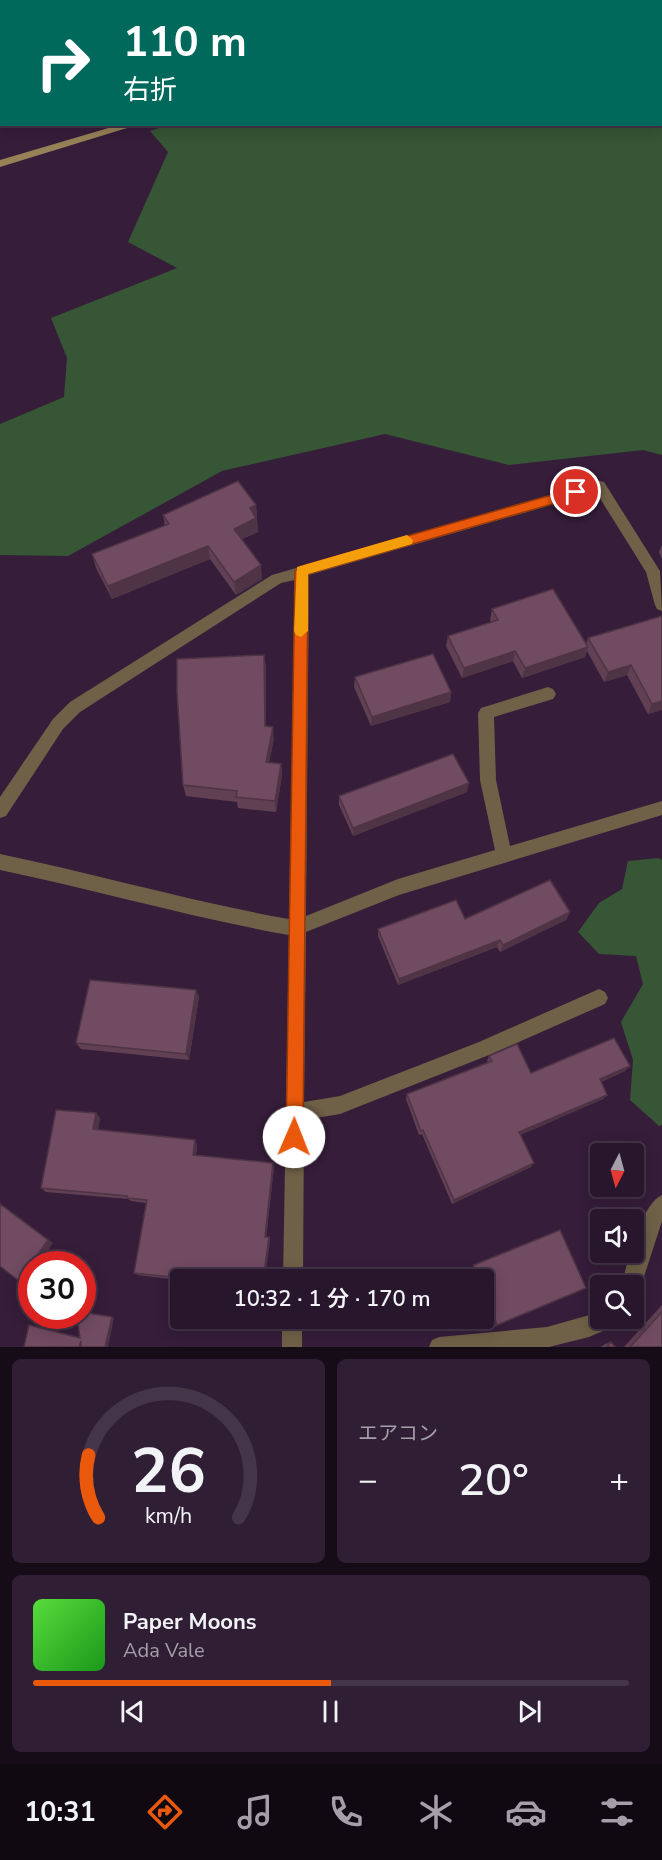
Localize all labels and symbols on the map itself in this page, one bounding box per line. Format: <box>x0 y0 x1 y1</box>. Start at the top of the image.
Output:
pin <box>550 466 601 517</box>
position arrow <box>262 1105 326 1169</box>
north arrow <box>590 1143 644 1197</box>
speed limit sign: 30 <box>18 1251 96 1329</box>

